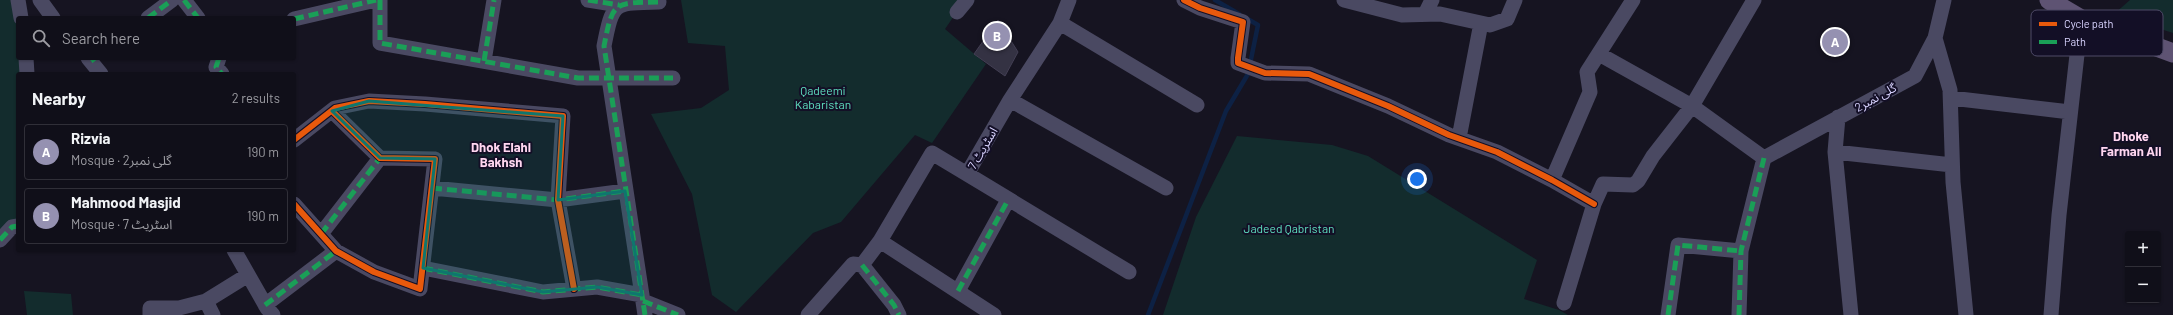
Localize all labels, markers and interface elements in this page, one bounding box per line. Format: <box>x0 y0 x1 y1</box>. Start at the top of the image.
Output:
legend <box>2031 10 2163 56</box>
search box <box>16 16 296 60</box>
text: Cycle path <box>2064 17 2114 30</box>
pin: B <box>984 21 1010 51</box>
icon: search <box>30 27 52 49</box>
pin: A <box>1822 27 1848 57</box>
text: Search here <box>62 29 140 47</box>
text: Path <box>2064 35 2086 48</box>
street label: گلی نمبر2 <box>1852 79 1900 115</box>
park label: Qadeemi Kabaristan <box>795 83 851 111</box>
text: Nearby <box>32 88 86 108</box>
text: 2 results <box>232 90 280 106</box>
street label: اسٹریٹ 7 <box>964 124 1001 172</box>
district label: Dhoke Farman Ali <box>2100 128 2162 159</box>
text: Rizvia <box>71 129 110 147</box>
district label: Dhok Elahi Bakhsh <box>471 139 531 170</box>
text: A <box>42 144 50 160</box>
text: 190 m <box>247 144 279 160</box>
text: Mosque · گلی نمبر2 <box>71 152 172 168</box>
your location <box>1407 169 1427 189</box>
text: Mahmood Masjid <box>71 193 181 211</box>
text: B <box>42 208 50 224</box>
text: 190 m <box>247 208 279 224</box>
text: Mosque · اسٹریٹ 7 <box>71 216 172 232</box>
park label: Jadeed Qabristan <box>1243 221 1335 235</box>
map controls <box>2125 231 2161 303</box>
button: + <box>2125 231 2161 267</box>
button: − <box>2125 267 2161 303</box>

